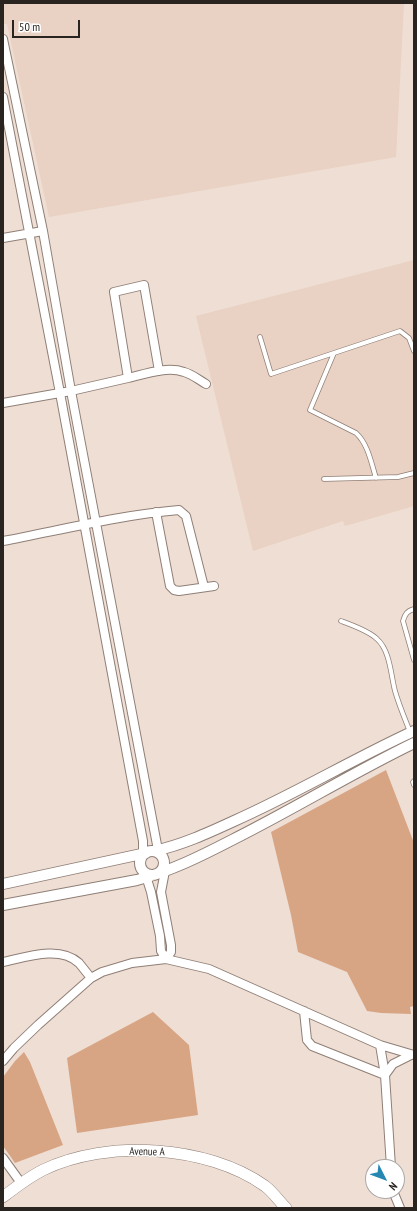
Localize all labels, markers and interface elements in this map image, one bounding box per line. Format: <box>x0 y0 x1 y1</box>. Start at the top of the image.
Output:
scale bar <box>14 12 82 38</box>
text: 50 m <box>19 19 40 34</box>
street label: Avenue A <box>129 1145 165 1159</box>
north arrow <box>365 1159 405 1199</box>
text: N <box>386 1179 400 1193</box>

